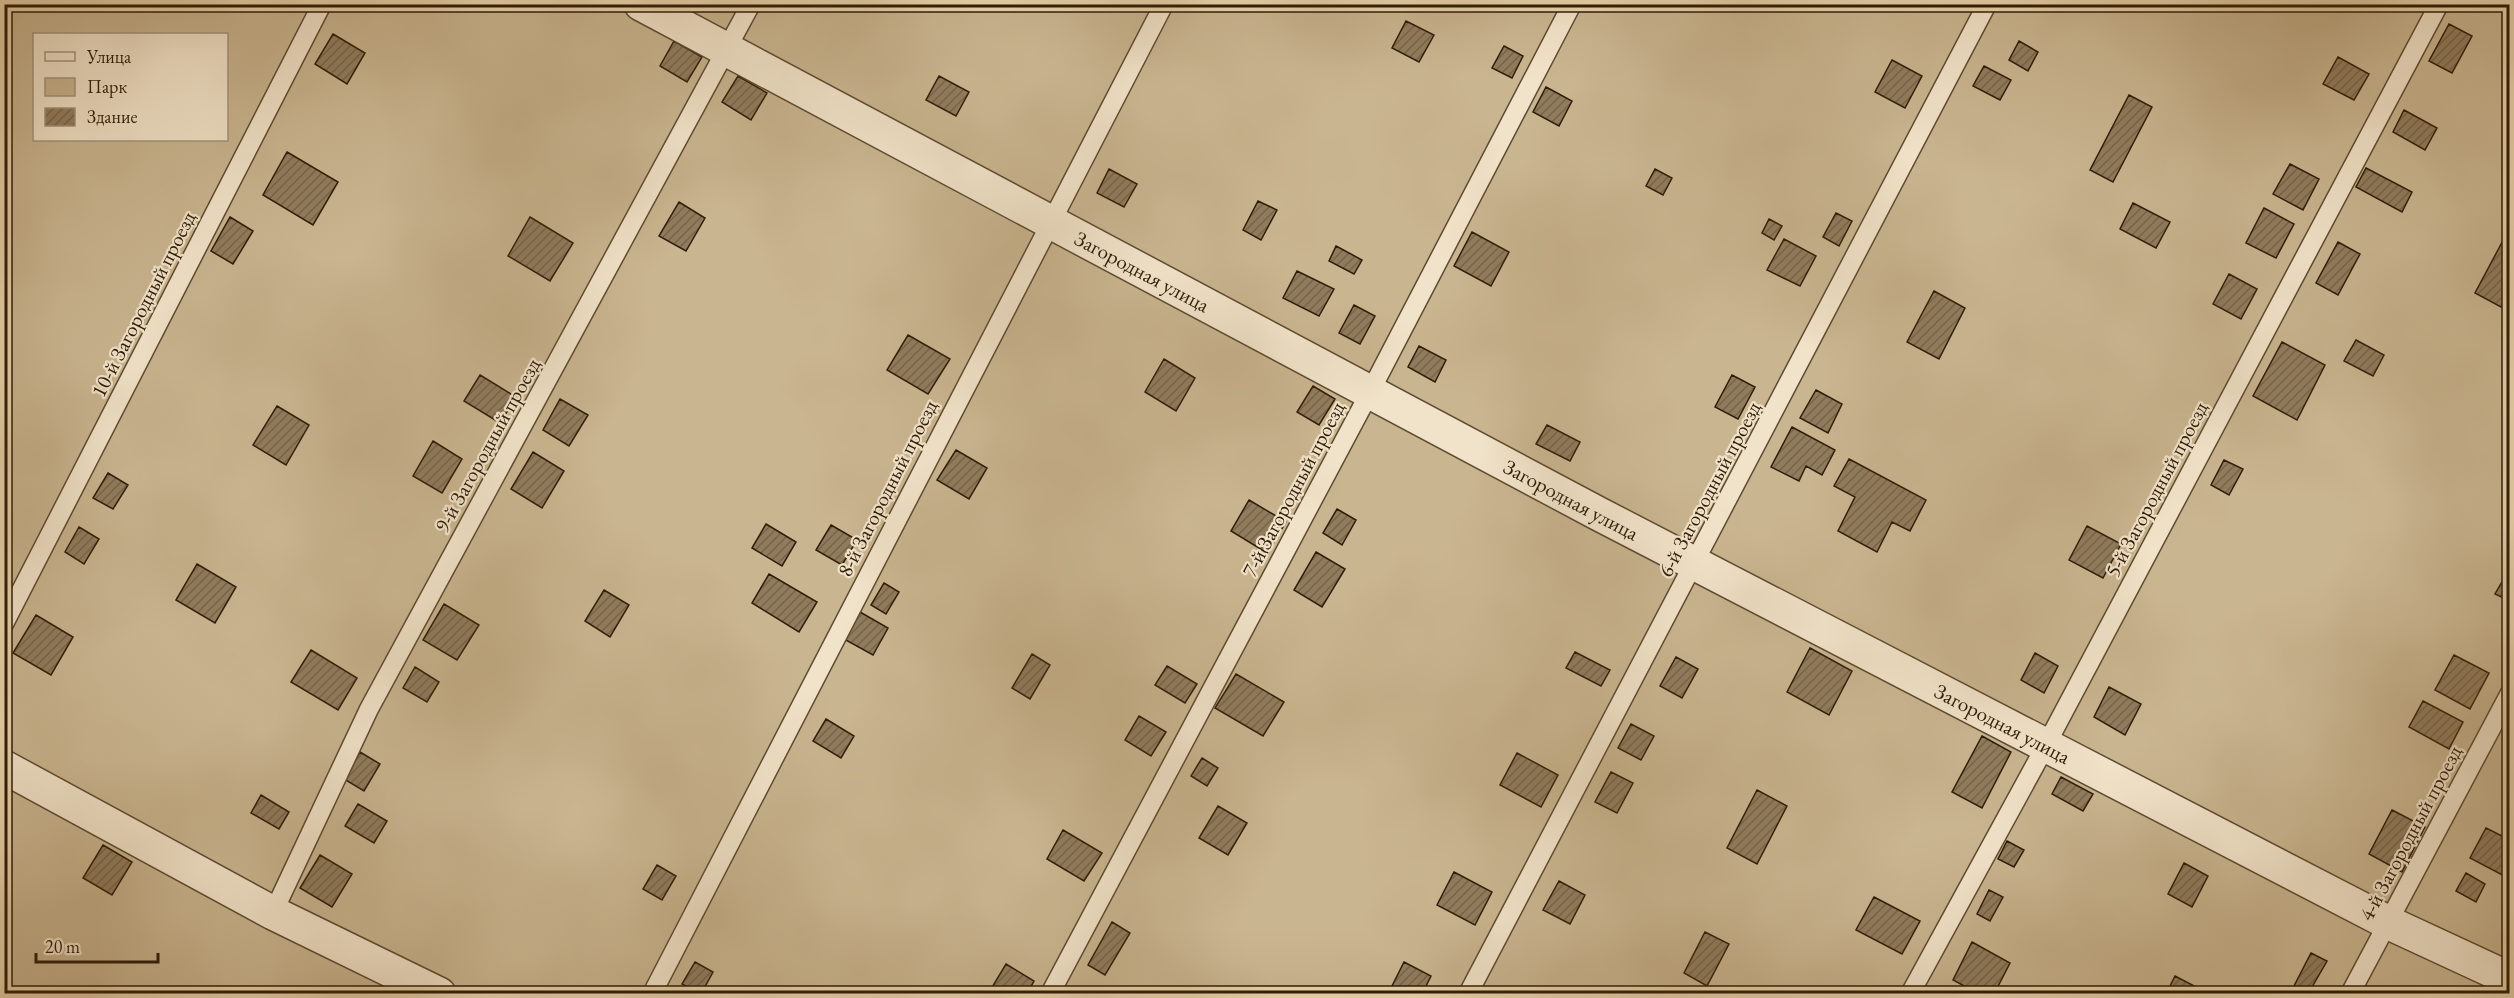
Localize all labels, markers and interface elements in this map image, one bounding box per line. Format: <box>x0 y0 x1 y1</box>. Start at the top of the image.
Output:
legend <box>33 33 228 141</box>
text: Улица <box>86 45 132 68</box>
text: Парк <box>87 75 127 98</box>
text: Здание <box>87 105 137 128</box>
street label: 10-й Загородный проезд <box>84 206 202 401</box>
street label: Загородная улица <box>1070 224 1215 318</box>
street label: 9-й Загородный проезд <box>428 353 546 537</box>
street label: 8-й Загородный проезд <box>831 395 943 581</box>
street label: 7-й Загородный проезд <box>1235 396 1351 581</box>
street label: 6-й Загородный проезд <box>1651 396 1767 581</box>
street label: 5-й Загородный проезд <box>2098 396 2214 581</box>
street label: Загородная улица <box>1499 452 1644 546</box>
street label: Загородная улица <box>1930 677 2076 770</box>
street label: 4-й Загородный проезд <box>2352 740 2468 925</box>
scale bar <box>36 926 158 964</box>
text: 20 m <box>45 935 80 958</box>

